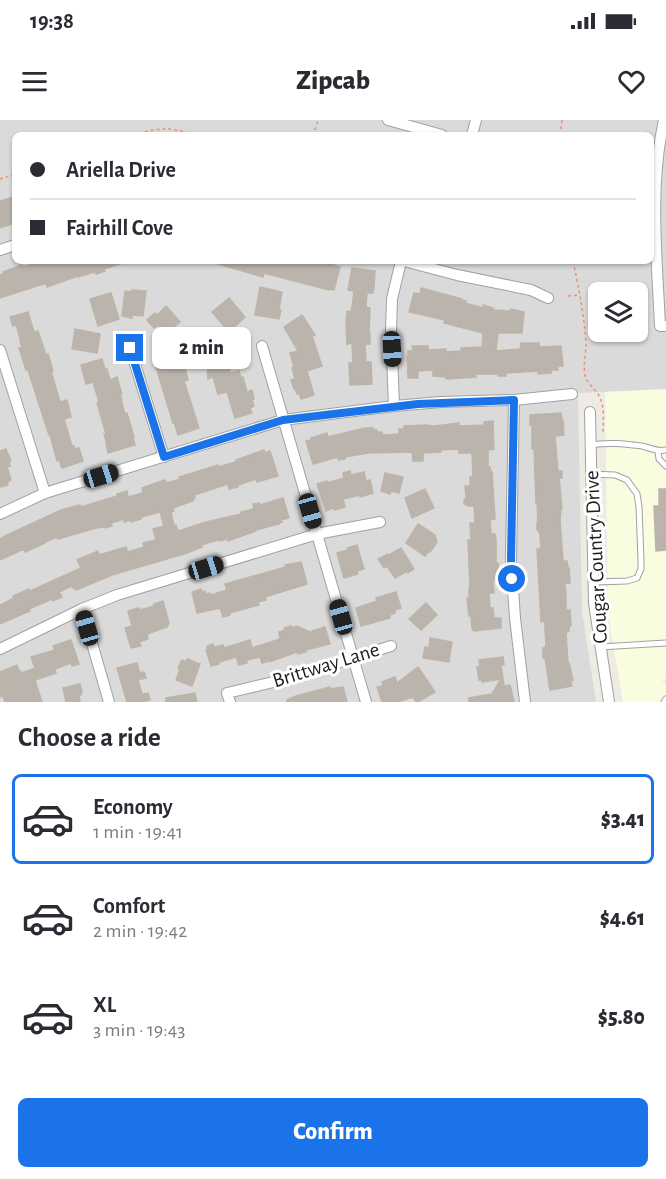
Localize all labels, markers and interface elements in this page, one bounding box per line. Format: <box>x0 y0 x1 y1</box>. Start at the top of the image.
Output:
text: 19:38 <box>30 10 74 32</box>
icon: menu <box>18 65 51 98</box>
icon: heart <box>615 65 648 98</box>
text: Zipcab <box>296 67 370 94</box>
text: Ariella Drive <box>66 159 176 181</box>
text: Fairhill Cove <box>66 217 173 239</box>
map controls <box>588 282 648 342</box>
button: layers <box>588 282 648 342</box>
callout: 2 min <box>151 327 250 369</box>
car <box>382 331 402 367</box>
route end <box>116 334 143 361</box>
text: 2 min <box>179 338 224 358</box>
car <box>81 462 121 490</box>
street label: Cougar Country Drive <box>581 470 611 644</box>
car <box>296 491 324 531</box>
car <box>186 554 226 582</box>
route start <box>498 565 525 592</box>
car <box>327 597 355 637</box>
car <box>73 608 101 648</box>
street label: Brittway Lane <box>270 639 382 691</box>
text: Choose a ride <box>18 724 161 751</box>
icon: car <box>21 792 75 846</box>
text: Economy <box>93 796 173 818</box>
text: $3.41 <box>601 808 645 830</box>
text: 1 min · 19:41 <box>93 822 183 842</box>
icon: car <box>21 891 75 945</box>
text: Comfort <box>93 895 165 917</box>
text: $4.61 <box>600 907 645 929</box>
text: 2 min · 19:42 <box>93 921 187 941</box>
icon: car <box>21 990 75 1044</box>
text: XL <box>93 994 116 1016</box>
text: $5.80 <box>598 1006 645 1028</box>
text: 3 min · 19:43 <box>93 1020 186 1040</box>
button: Confirm <box>18 1098 648 1167</box>

